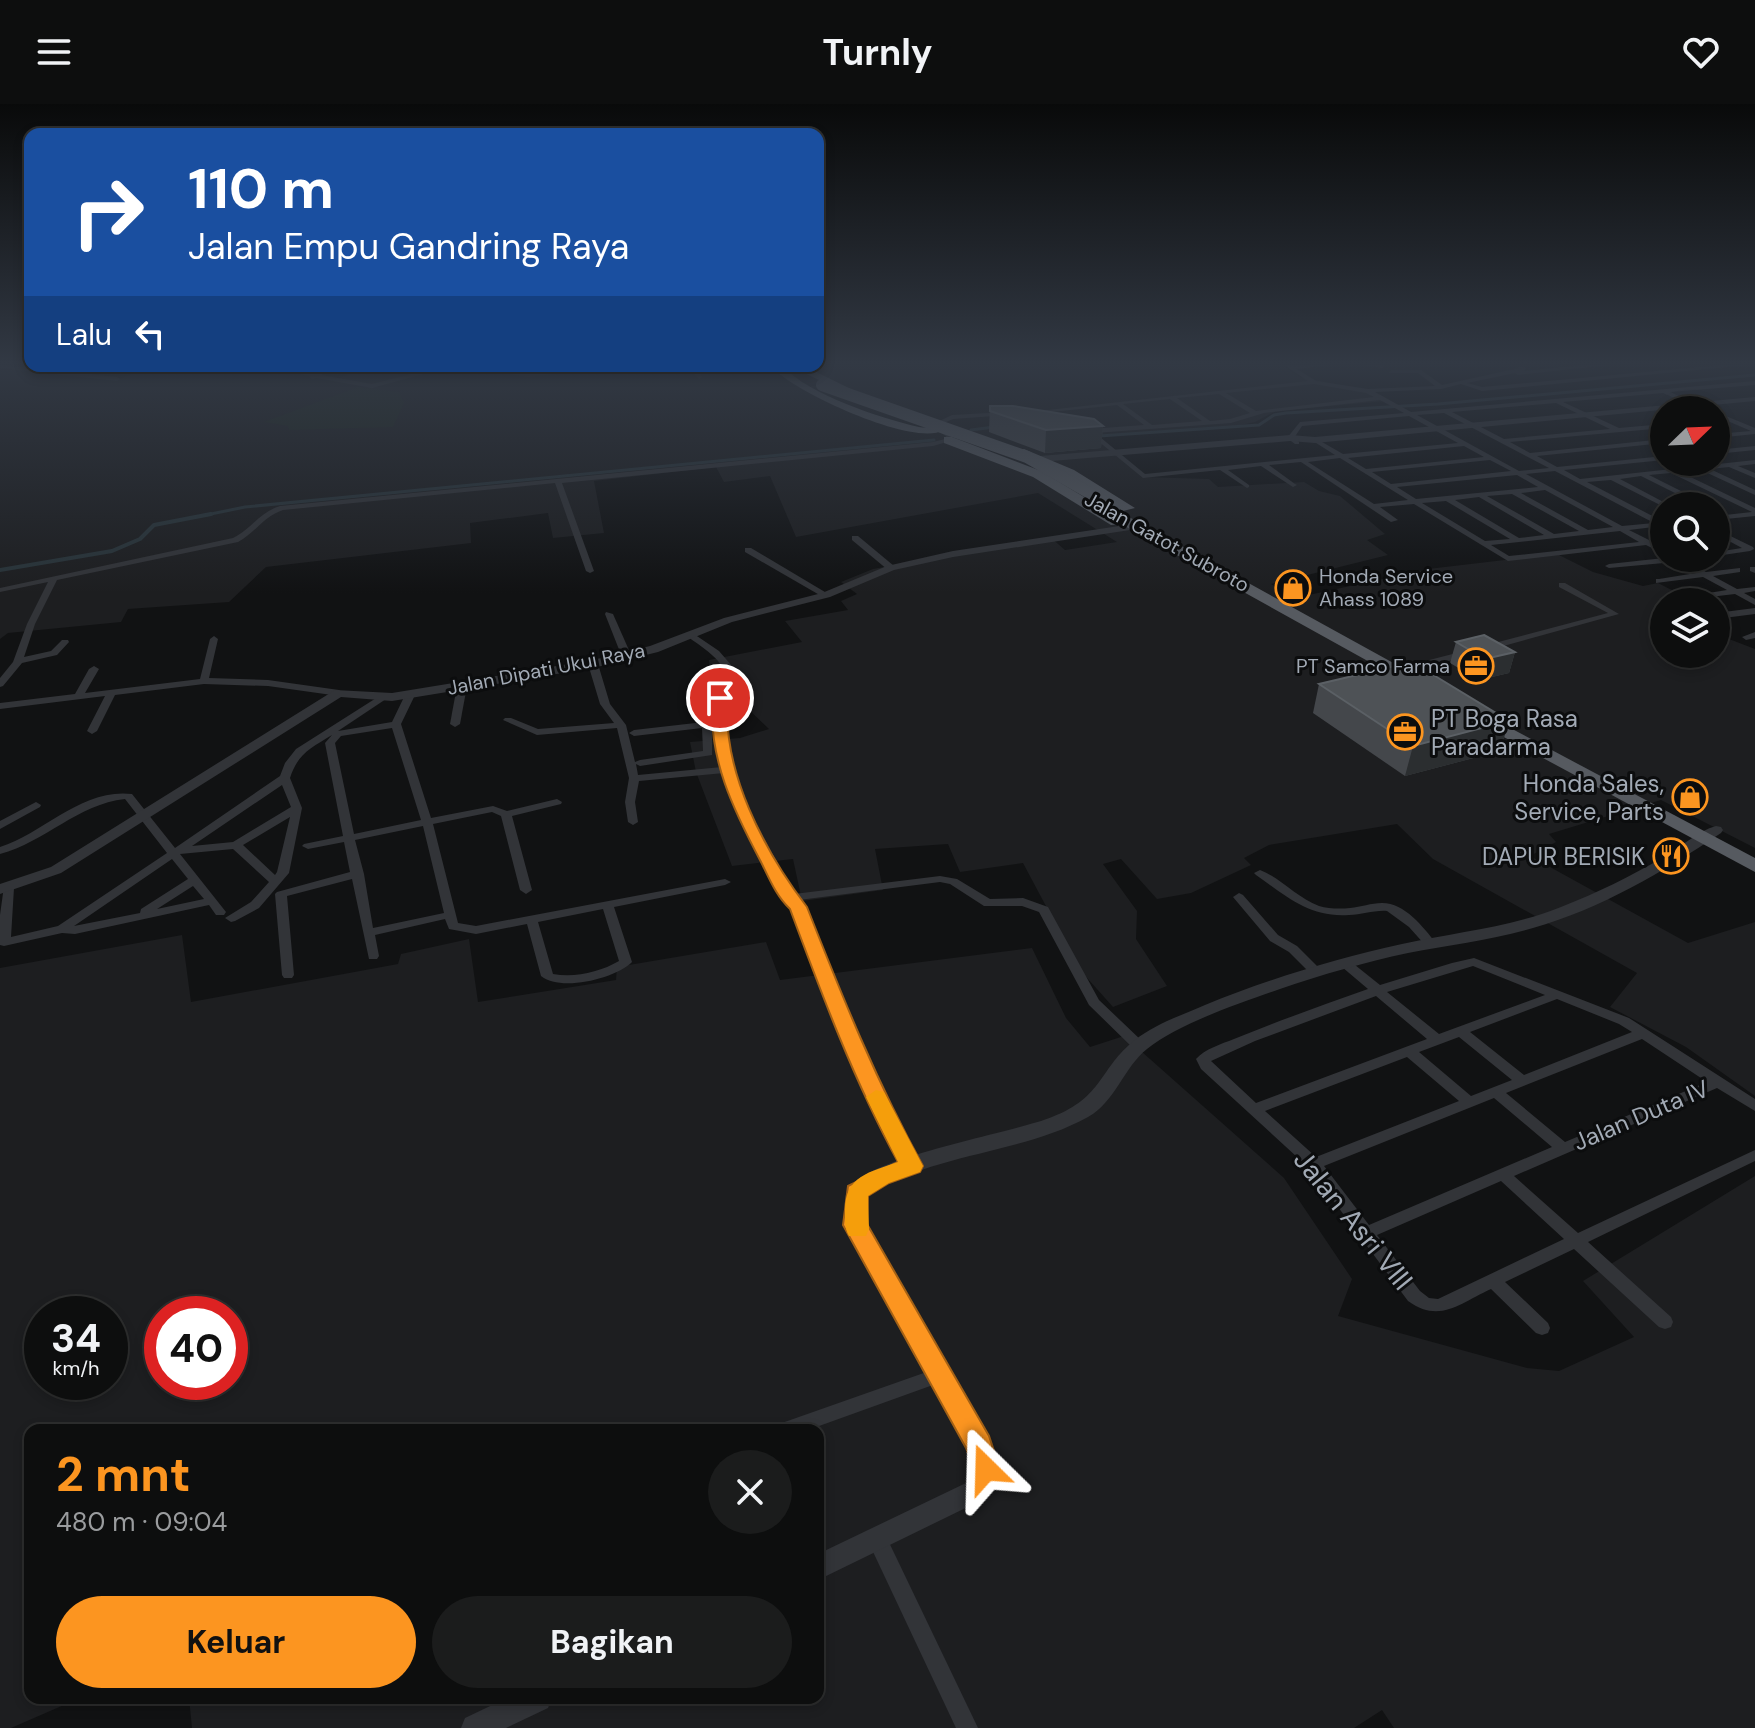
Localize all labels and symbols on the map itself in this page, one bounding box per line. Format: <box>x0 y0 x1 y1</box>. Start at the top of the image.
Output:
north arrow <box>1650 396 1730 476</box>
street label: Jalan Gatot Subroto <box>1080 486 1254 598</box>
place label: Honda Service Ahass 1089 <box>1319 563 1453 612</box>
shop icon: Honda Service Ahass 1089 <box>1274 569 1312 607</box>
street label: Jalan Dipati Ukui Raya <box>445 637 647 701</box>
office icon: PT Samco Farma <box>1457 647 1495 685</box>
place label: PT Samco Farma <box>1296 653 1450 679</box>
pin <box>686 664 754 732</box>
place label: PT Boga Rasa Paradarma <box>1431 703 1578 762</box>
office icon: PT Boga Rasa Paradarma <box>1386 713 1424 751</box>
place label: Honda Sales, Service, Parts <box>1514 768 1664 827</box>
shop icon: Honda Sales, Service, Parts <box>1671 778 1709 816</box>
restaurant icon: DAPUR BERISIK <box>1652 837 1690 875</box>
place label: DAPUR BERISIK <box>1482 841 1645 872</box>
street label: Jalan Duta IV <box>1568 1073 1714 1157</box>
street label: Jalan Asri VIII <box>1285 1142 1421 1298</box>
speed limit sign: 40 <box>144 1296 248 1400</box>
position arrow <box>944 1427 1028 1511</box>

